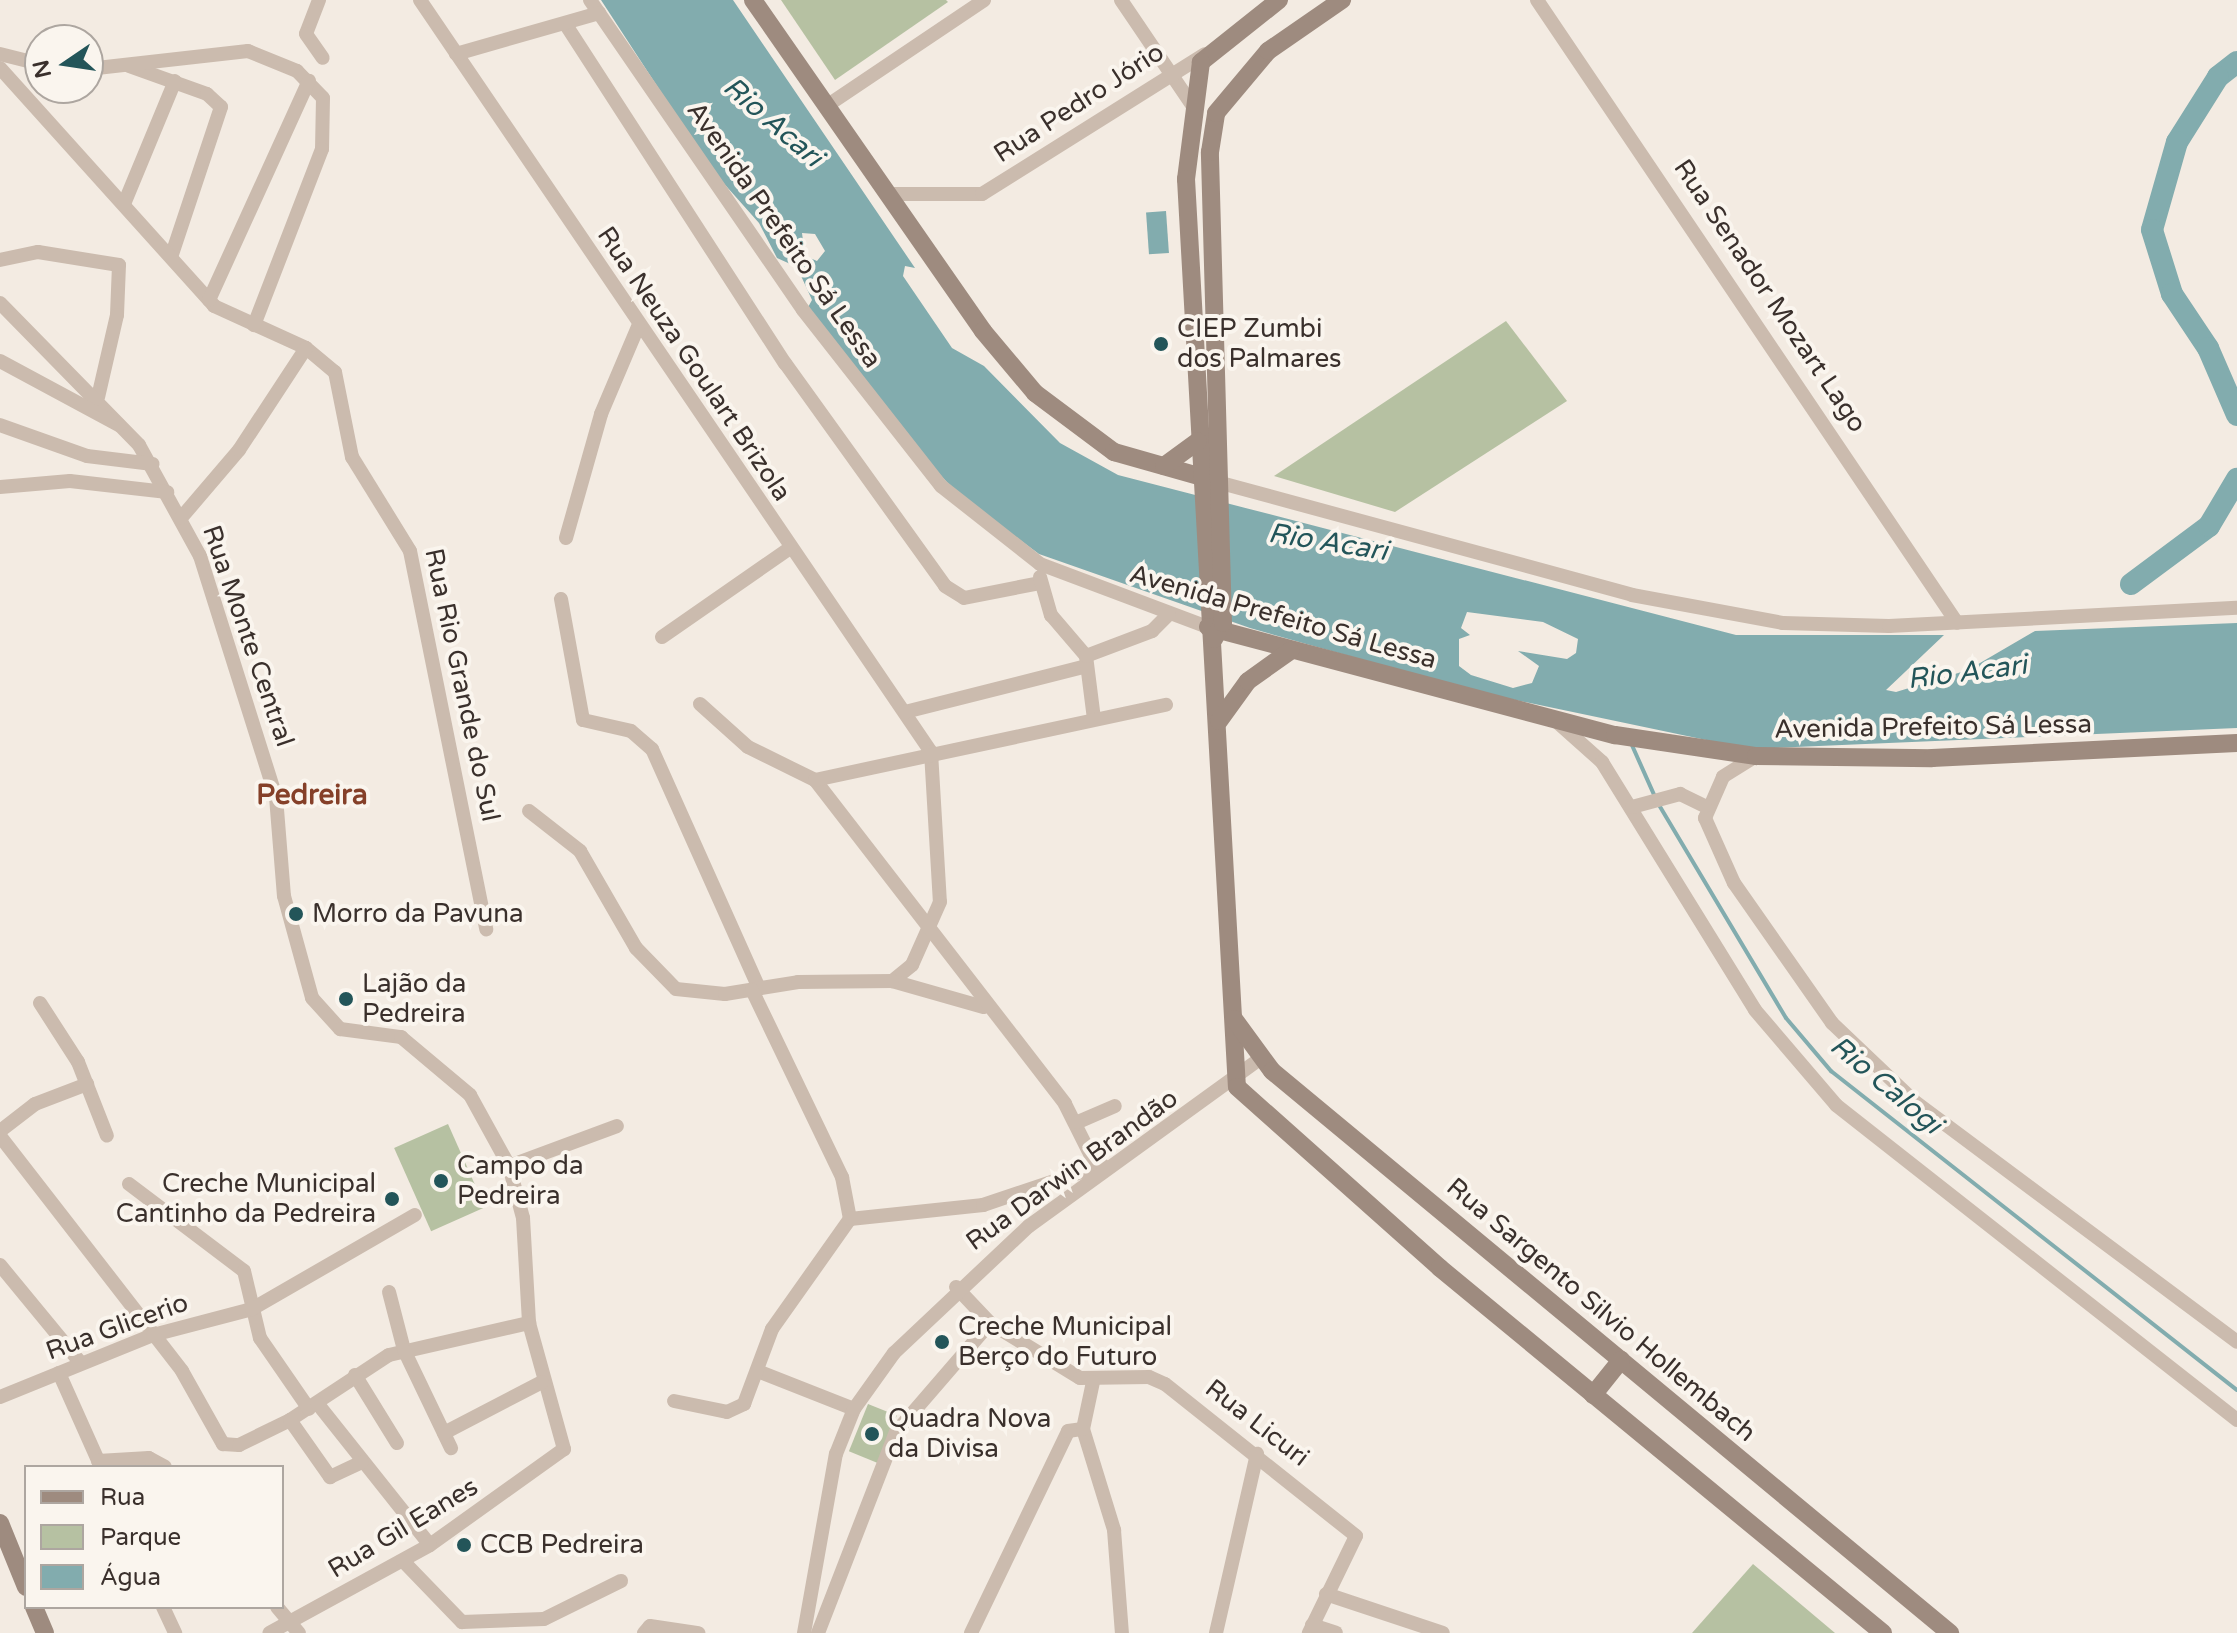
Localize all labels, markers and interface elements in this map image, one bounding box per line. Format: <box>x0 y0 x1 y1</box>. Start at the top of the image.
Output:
north arrow <box>24 24 104 104</box>
street label: Rua Pedro Jório <box>988 36 1170 170</box>
text: N <box>28 57 57 80</box>
water label: Rio Acari <box>717 70 829 174</box>
street label: Avenida Prefeito Sá Lessa <box>680 96 888 374</box>
street label: Rua Senador Mozart Lago <box>1667 154 1873 438</box>
street label: Rua Neuza Goulart Brizola <box>590 221 798 507</box>
place label: CIEP Zumbi dos Palmares <box>1177 313 1342 374</box>
marker: CIEP Zumbi dos Palmares <box>1152 335 1170 353</box>
water label: Rio Acari <box>1266 516 1390 568</box>
street label: Rua Monte Central <box>196 521 300 751</box>
street label: Rua Rio Grande do Sul <box>418 546 506 824</box>
street label: Avenida Prefeito Sá Lessa <box>1126 558 1440 676</box>
water label: Rio Acari <box>1905 648 2029 696</box>
street label: Avenida Prefeito Sá Lessa <box>1774 709 2092 745</box>
district label: Pedreira <box>256 778 368 812</box>
place label: Morro da Pavuna <box>312 898 524 930</box>
marker: Morro da Pavuna <box>287 905 305 923</box>
place label: Lajão da Pedreira <box>362 968 466 1030</box>
marker: Lajão da Pedreira <box>337 990 355 1008</box>
water label: Rio Calogi <box>1823 1029 1949 1141</box>
street label: Rua Darwin Brandão <box>960 1083 1184 1257</box>
place label: Campo da Pedreira <box>457 1150 584 1212</box>
place label: Creche Municipal Cantinho da Pedreira <box>116 1168 376 1230</box>
marker: Campo da Pedreira <box>432 1172 450 1190</box>
street label: Rua Sargento Silvio Hollembach <box>1440 1172 1762 1448</box>
marker: Creche Municipal Cantinho da Pedreira <box>383 1190 401 1208</box>
street label: Rua Glicerio <box>42 1287 192 1367</box>
place label: Creche Municipal Berço do Futuro <box>958 1311 1172 1372</box>
marker: Creche Municipal Berço do Futuro <box>933 1333 951 1351</box>
street label: Rua Licuri <box>1199 1373 1315 1473</box>
place label: Quadra Nova da Divisa <box>888 1403 1051 1464</box>
marker: Quadra Nova da Divisa <box>863 1425 881 1443</box>
legend <box>24 1465 284 1609</box>
street label: Rua Gil Eanes <box>322 1471 484 1585</box>
text: Rua <box>100 1483 145 1512</box>
text: Parque <box>100 1523 181 1552</box>
place label: CCB Pedreira <box>480 1529 644 1561</box>
marker: CCB Pedreira <box>455 1536 473 1554</box>
text: Água <box>100 1563 161 1592</box>

